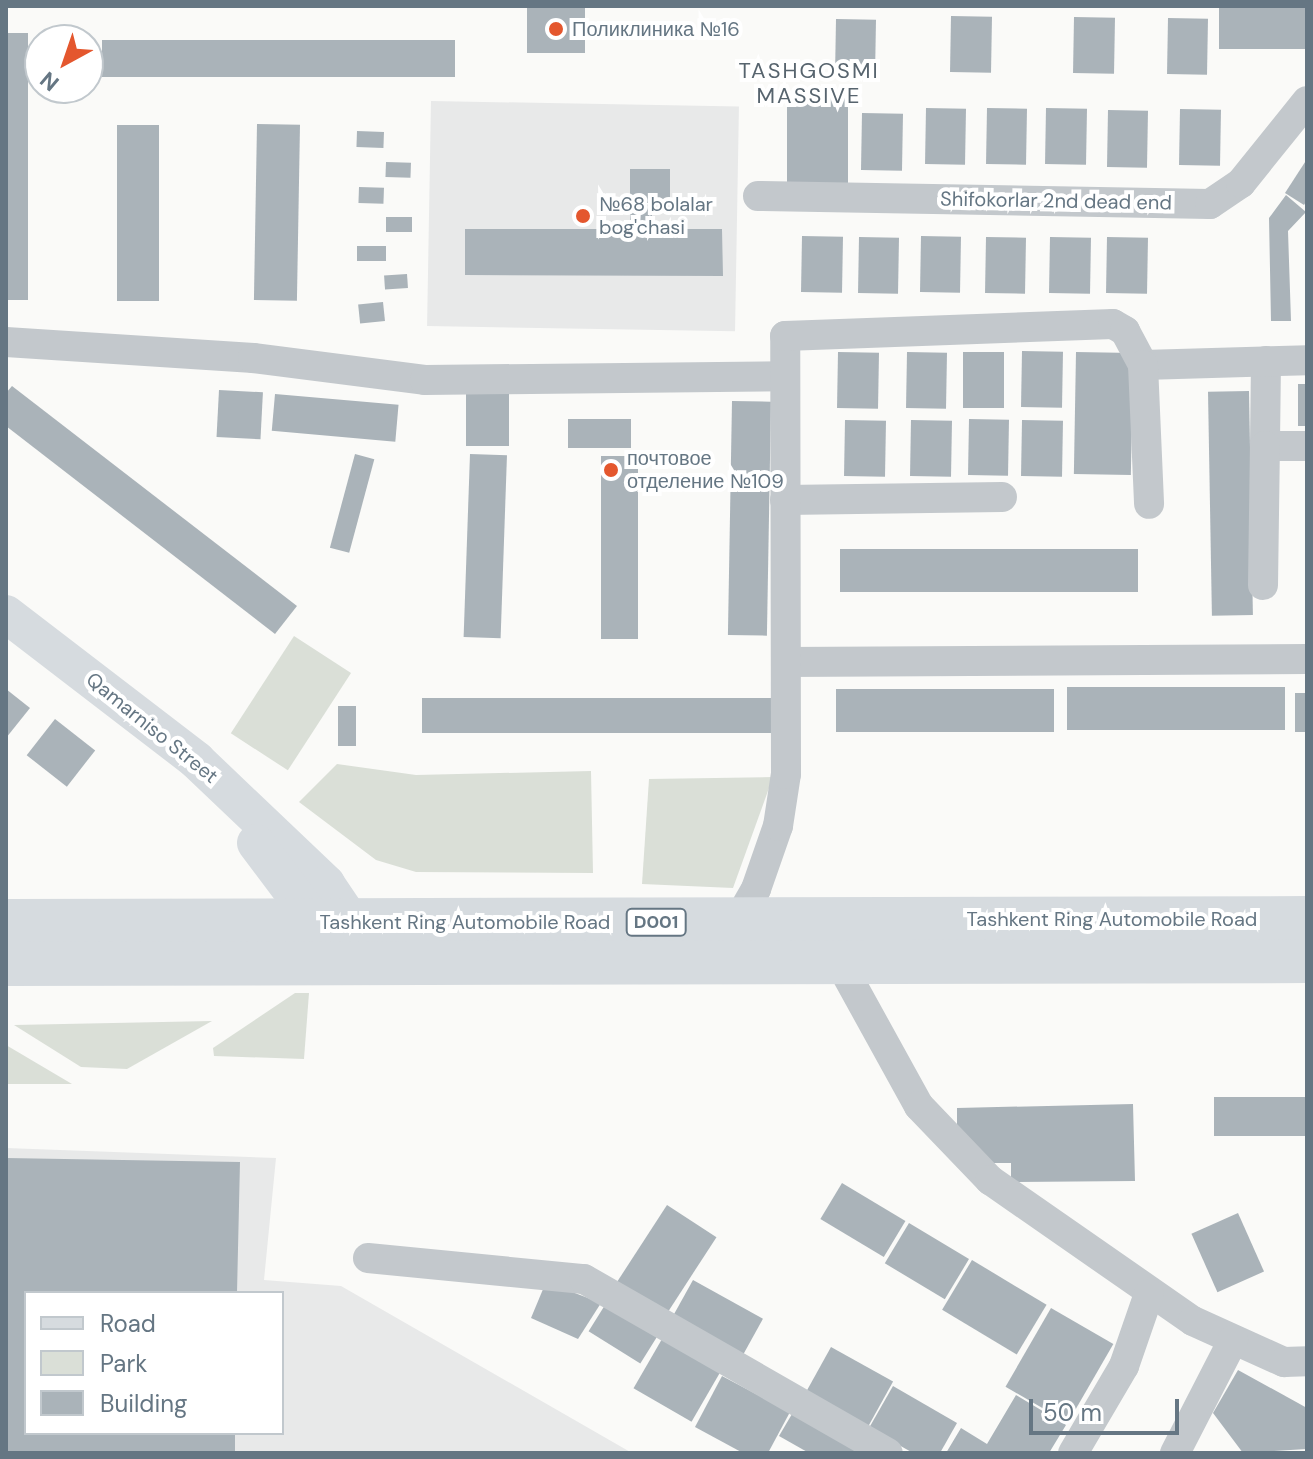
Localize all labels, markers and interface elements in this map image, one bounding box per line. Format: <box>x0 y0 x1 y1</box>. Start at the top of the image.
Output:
place label: Поликлиника №16 <box>572 17 740 41</box>
marker: Поликлиника №16 <box>547 20 565 38</box>
north arrow <box>24 24 104 104</box>
district label: TASHGOSMI MASSIVE <box>738 57 880 108</box>
text: N <box>34 65 65 98</box>
street label: Shifokorlar 2nd dead end <box>940 187 1172 215</box>
place label: №68 bolalar bog'chasi <box>599 192 713 239</box>
marker: №68 bolalar bog'chasi <box>574 207 592 225</box>
place label: почтовое отделение №109 <box>627 446 784 493</box>
marker: почтовое отделение №109 <box>602 461 620 479</box>
street label: Qamarniso Street <box>81 667 223 789</box>
street label: Tashkent Ring Automobile Road <box>967 907 1257 931</box>
road number: D001 <box>624 908 688 936</box>
street label: Tashkent Ring Automobile Road <box>320 910 610 934</box>
legend <box>24 1291 284 1435</box>
text: Road <box>100 1308 156 1339</box>
text: Park <box>100 1348 147 1379</box>
scale bar <box>1033 1383 1183 1433</box>
text: Building <box>100 1388 187 1419</box>
text: 50 m <box>1043 1397 1102 1428</box>

